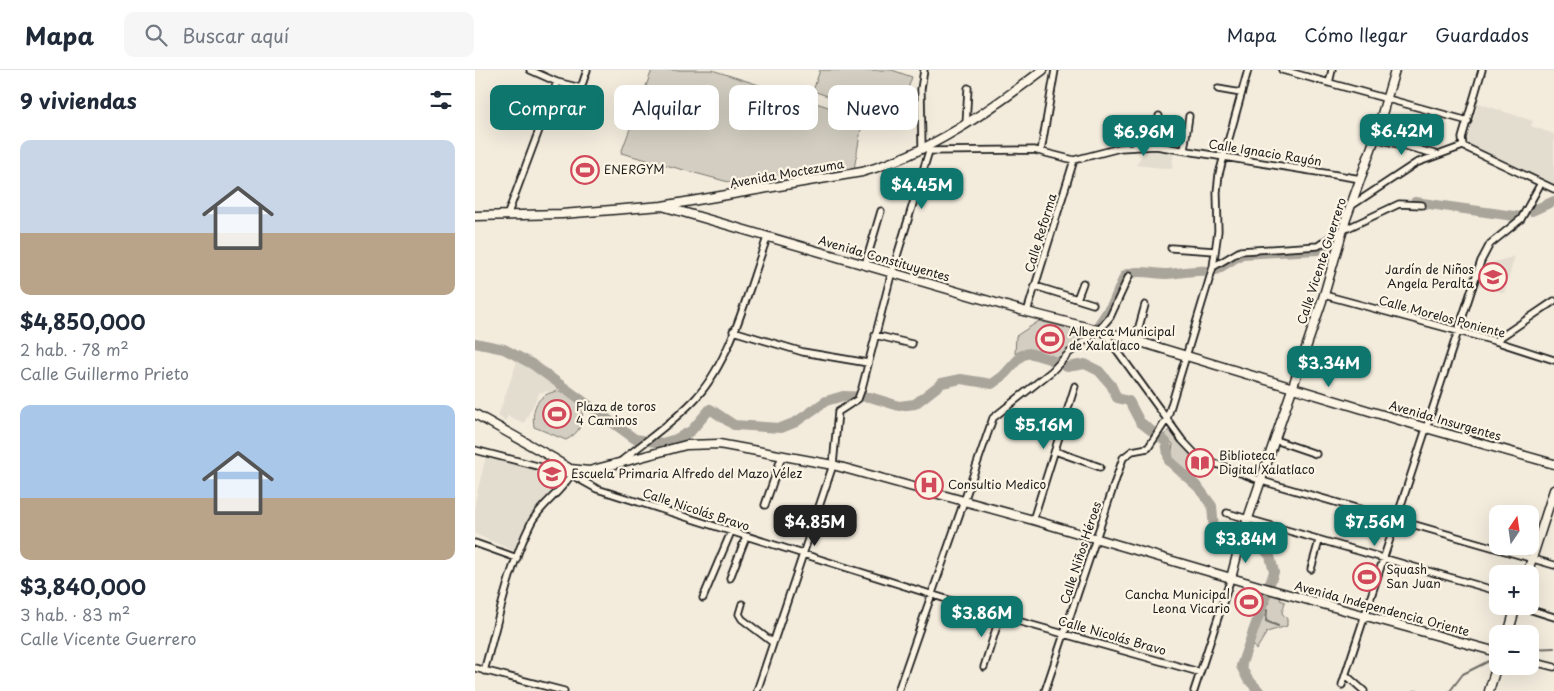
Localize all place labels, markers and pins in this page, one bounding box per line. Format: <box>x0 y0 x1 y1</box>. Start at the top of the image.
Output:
pin: $6.96M <box>1103 114 1185 157</box>
pin: $6.42M <box>1361 114 1443 156</box>
sports icon: ENERGYM <box>570 155 600 185</box>
place label: ENERGYM <box>604 160 664 178</box>
pin: $4.45M <box>881 168 963 210</box>
place label: Jardín de Niños Angela Peralta <box>1385 260 1475 292</box>
school or university icon: Jardín de Niños Angela Peralta <box>1478 262 1508 292</box>
place label: Alberca Municipal de Xalatlaco <box>1069 322 1175 354</box>
sports icon: Alberca Municipal de Xalatlaco <box>1035 324 1065 354</box>
pin: $3.34M <box>1288 346 1370 388</box>
place label: Plaza de toros 4 Caminos <box>576 397 657 429</box>
sports icon: Plaza de toros 4 Caminos <box>542 399 572 429</box>
pin: $5.16M <box>1003 408 1085 450</box>
place label: Biblioteca Digital Xalatlaco <box>1219 446 1315 478</box>
library icon: Biblioteca Digital Xalatlaco <box>1185 448 1215 478</box>
school or university icon: Escuela Primaria Alfredo del Mazo Vélez <box>537 459 567 489</box>
place label: Escuela Primaria Alfredo del Mazo Vélez <box>571 464 802 482</box>
hospital icon: Consultio Medico <box>914 470 944 500</box>
place label: Consultio Medico <box>948 475 1047 493</box>
pin: $4.85M <box>774 504 856 547</box>
pin: $7.56M <box>1334 504 1416 547</box>
pin: $3.84M <box>1205 522 1287 564</box>
place label: Squash San Juan <box>1386 560 1441 592</box>
sports icon: Squash San Juan <box>1352 562 1382 592</box>
place label: Cancha Municipal Leona Vicario <box>1125 585 1230 617</box>
sports icon: Cancha Municipal Leona Vicario <box>1234 587 1264 617</box>
pin: $3.86M <box>941 596 1023 638</box>

